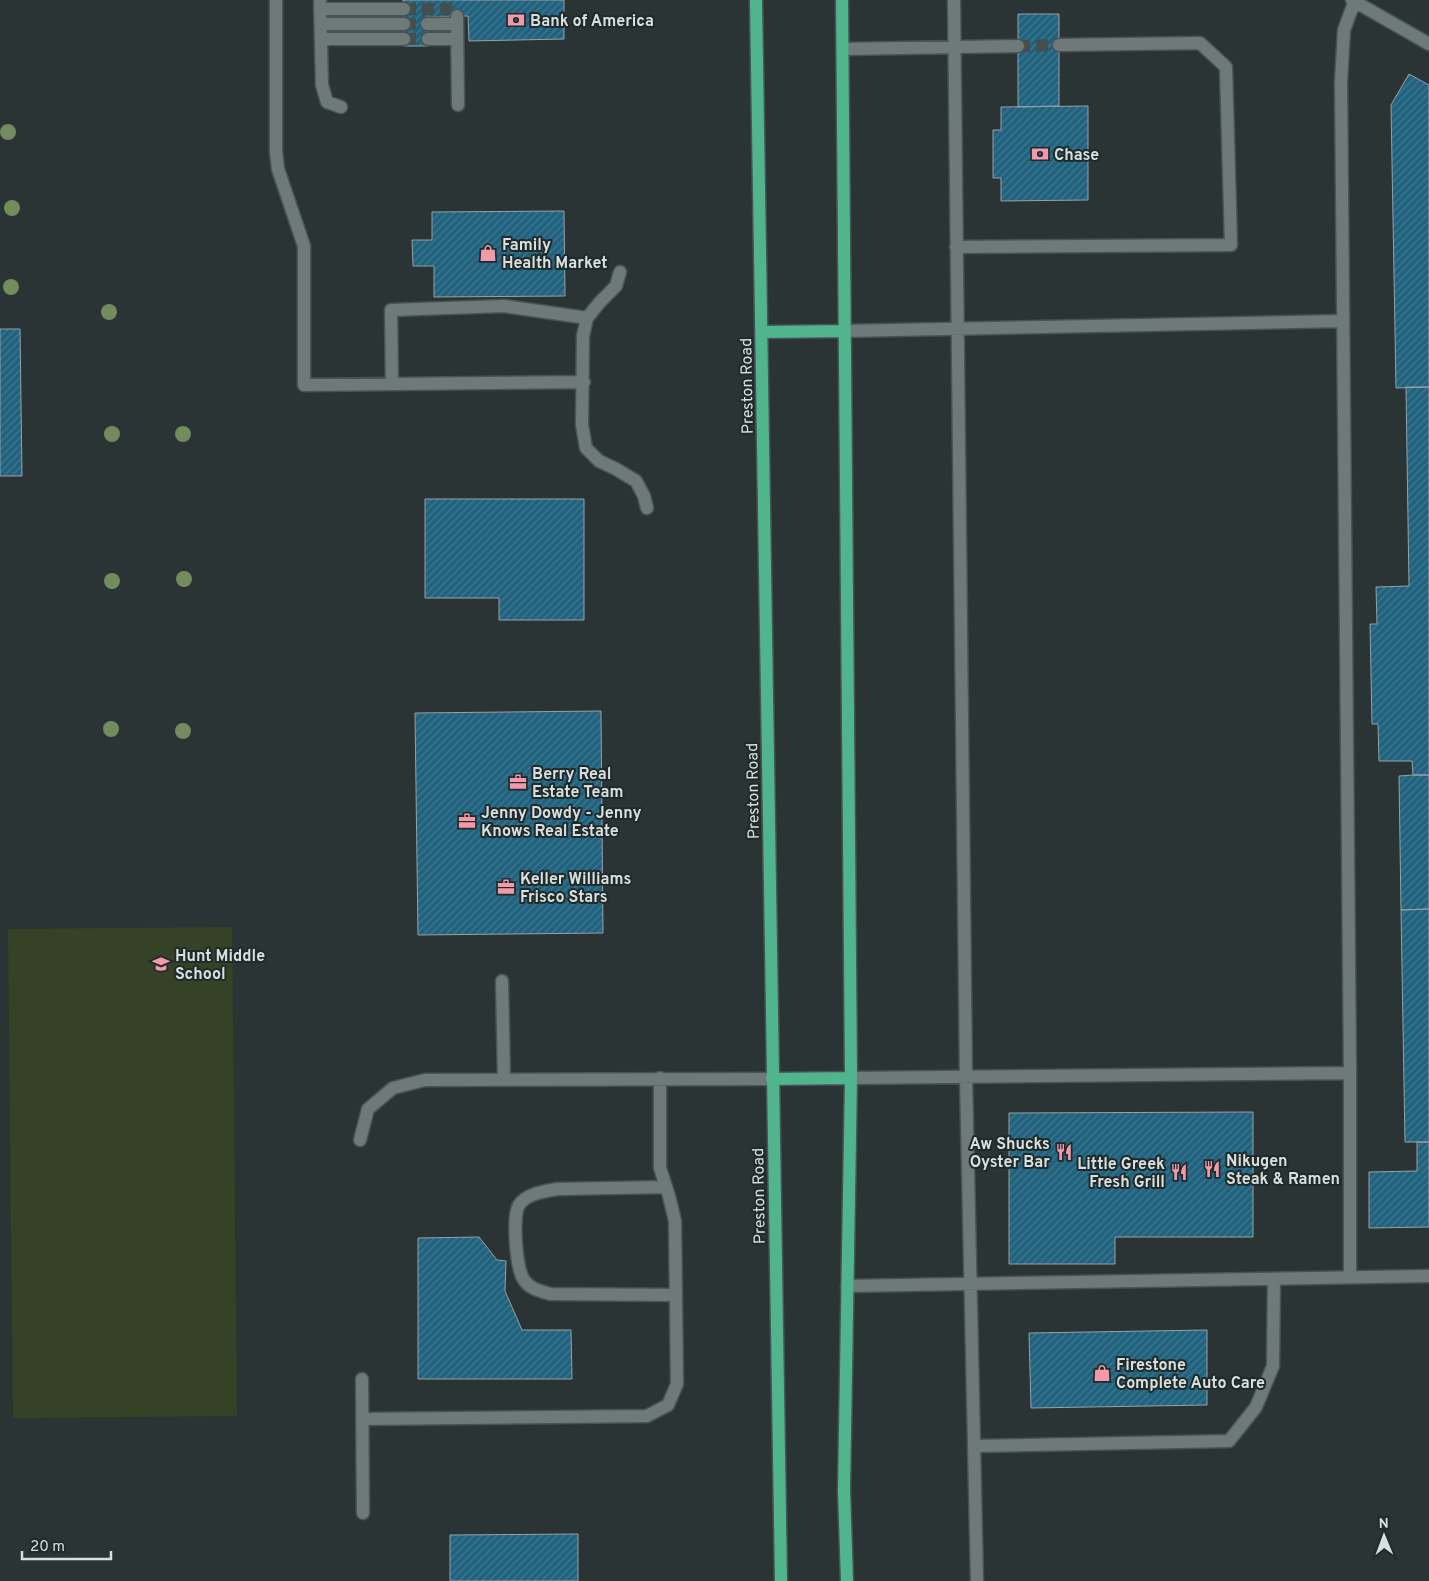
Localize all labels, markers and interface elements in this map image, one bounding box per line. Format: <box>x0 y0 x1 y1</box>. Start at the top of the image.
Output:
bank icon: Bank of America <box>506 10 526 30</box>
place label: Bank of America <box>530 12 654 32</box>
bank icon: Chase <box>1030 144 1050 164</box>
place label: Chase <box>1054 146 1099 166</box>
place label: Family Health Market <box>502 236 608 274</box>
shop icon: Family Health Market <box>478 243 498 263</box>
street label: Preston Road <box>737 338 759 434</box>
street label: Preston Road <box>743 743 765 839</box>
place label: Berry Real Estate Team <box>532 765 623 803</box>
office icon: Berry Real Estate Team <box>508 772 528 792</box>
place label: Jenny Dowdy - Jenny Knows Real Estate <box>481 804 642 842</box>
office icon: Jenny Dowdy - Jenny Knows Real Estate <box>457 811 477 831</box>
place label: Keller Williams Frisco Stars <box>520 870 631 908</box>
office icon: Keller Williams Frisco Stars <box>496 877 516 897</box>
place label: Hunt Middle School <box>175 947 265 985</box>
school or university icon: Hunt Middle School <box>151 954 171 974</box>
place label: Aw Shucks Oyster Bar <box>969 1135 1050 1173</box>
restaurant icon: Aw Shucks Oyster Bar <box>1054 1142 1074 1162</box>
street label: Preston Road <box>749 1148 771 1244</box>
place label: Nikugen Steak & Ramen <box>1226 1152 1340 1190</box>
place label: Little Greek Fresh Grill <box>1077 1155 1165 1193</box>
restaurant icon: Nikugen Steak & Ramen <box>1202 1159 1222 1179</box>
restaurant icon: Little Greek Fresh Grill <box>1169 1162 1189 1182</box>
place label: Firestone Complete Auto Care <box>1116 1356 1265 1394</box>
shop icon: Firestone Complete Auto Care <box>1092 1363 1112 1383</box>
north arrow <box>1359 1511 1409 1561</box>
text: N <box>1379 1516 1389 1533</box>
scale bar <box>22 1528 111 1560</box>
text: 20 m <box>30 1538 65 1557</box>

